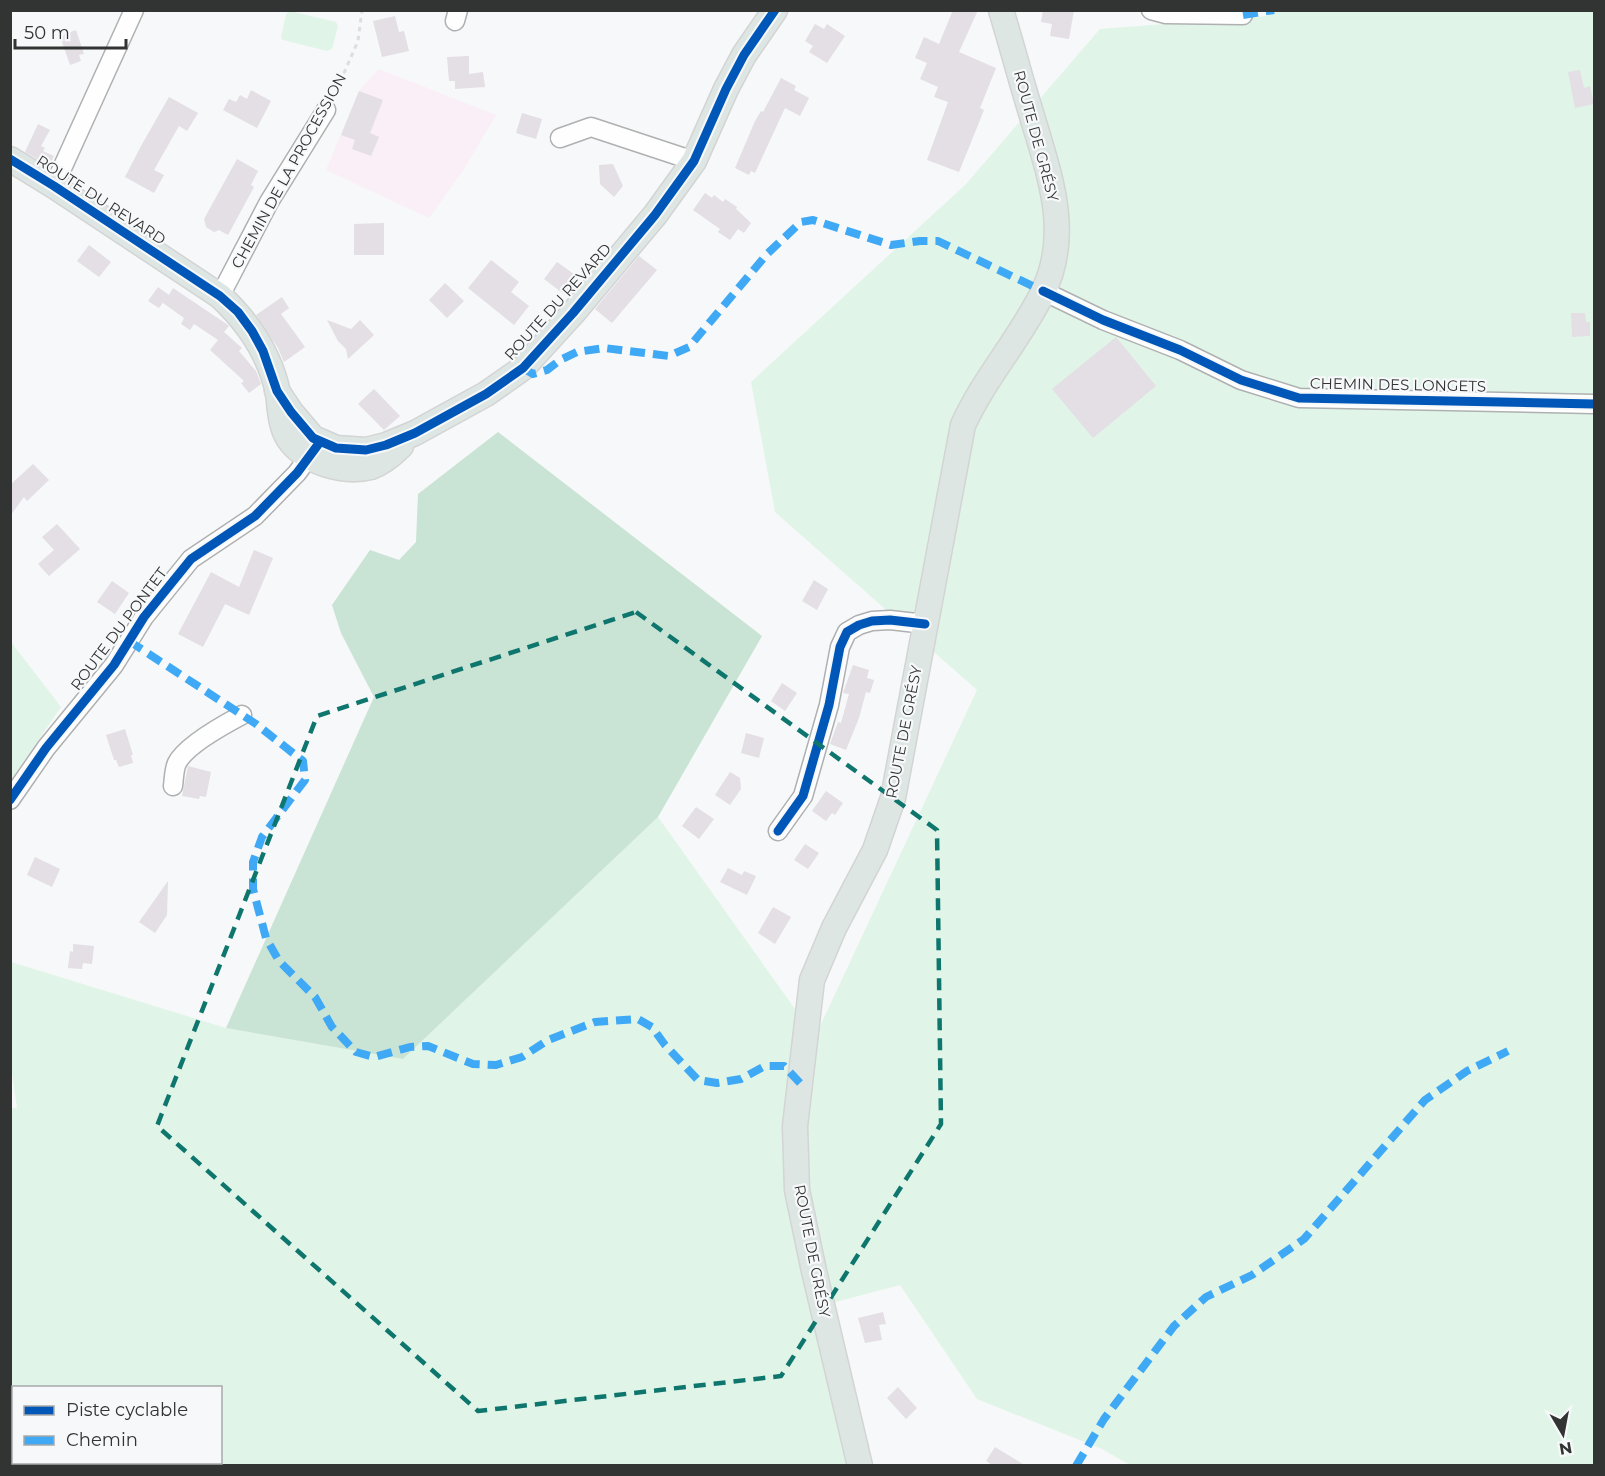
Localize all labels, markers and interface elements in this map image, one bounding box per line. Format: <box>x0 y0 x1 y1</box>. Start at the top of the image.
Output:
scale bar <box>15 12 126 50</box>
text: 50 m <box>24 22 70 44</box>
street label: ROUTE DE GRÉSY <box>1010 68 1063 204</box>
street label: CHEMIN DE LA PROCESSION <box>227 70 350 272</box>
street label: ROUTE DU REVARD <box>33 151 170 249</box>
street label: ROUTE DU REVARD <box>500 239 615 364</box>
street label: CHEMIN DES LONGETS <box>1310 373 1486 396</box>
street label: ROUTE DU PONTET <box>66 563 171 694</box>
street label: ROUTE DE GRÉSY <box>881 663 926 800</box>
street label: ROUTE DE GRÉSY <box>790 1183 835 1319</box>
legend <box>12 1386 222 1464</box>
text: Piste cyclable <box>66 1399 188 1421</box>
north arrow <box>1533 1404 1593 1464</box>
text: Chemin <box>66 1429 138 1451</box>
text: N <box>1557 1438 1574 1459</box>

